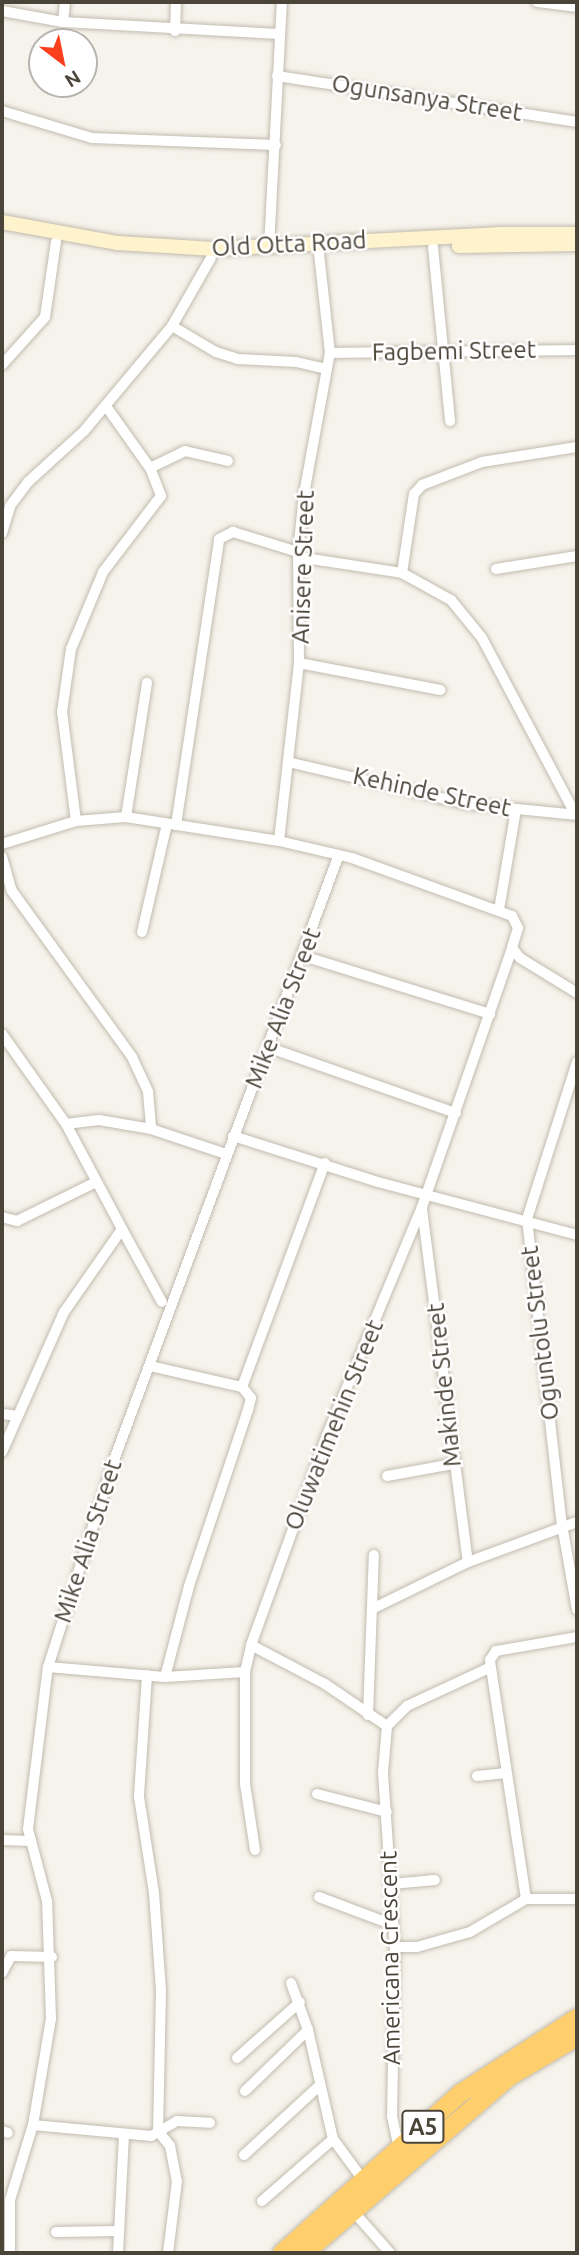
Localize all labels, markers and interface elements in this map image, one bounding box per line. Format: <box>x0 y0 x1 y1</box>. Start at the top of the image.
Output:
north arrow <box>28 28 98 98</box>
text: N <box>61 66 85 92</box>
street label: Ogunsanya Street <box>330 69 524 127</box>
street label: Old Otta Road <box>211 226 367 262</box>
street label: Fagbemi Street <box>372 335 536 367</box>
street label: Anisere Street <box>286 490 320 644</box>
street label: Kehinde Street <box>350 761 514 823</box>
street label: Mike Alia Street <box>239 924 327 1092</box>
street label: Oguntolu Street <box>515 1244 565 1422</box>
street label: Makinde Street <box>421 1302 467 1468</box>
street label: Oluwatimehin Street <box>279 1316 389 1534</box>
street label: Mike Alia Street <box>48 1456 128 1626</box>
street label: Americana Crescent <box>374 1851 406 2065</box>
road number: A5 <box>400 2108 446 2146</box>

